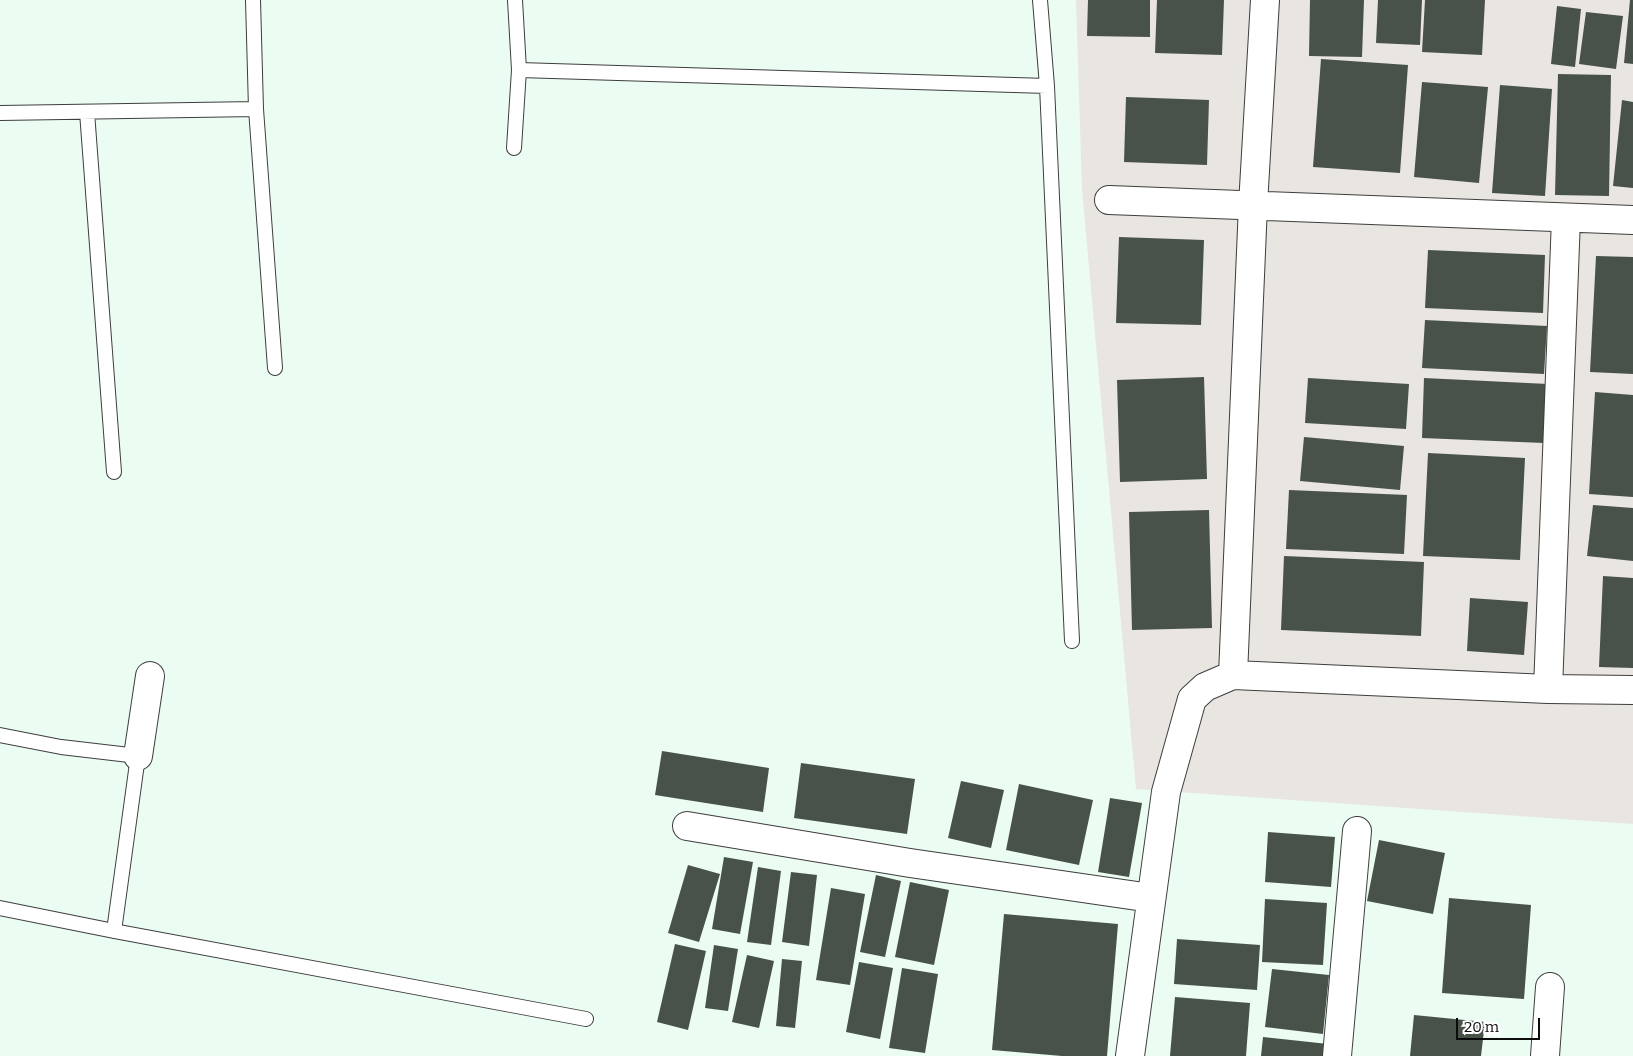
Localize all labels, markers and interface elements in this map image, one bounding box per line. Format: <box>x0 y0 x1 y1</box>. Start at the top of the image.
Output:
scale bar <box>1458 1008 1542 1040</box>
text: 20 m <box>1464 1018 1499 1036</box>

